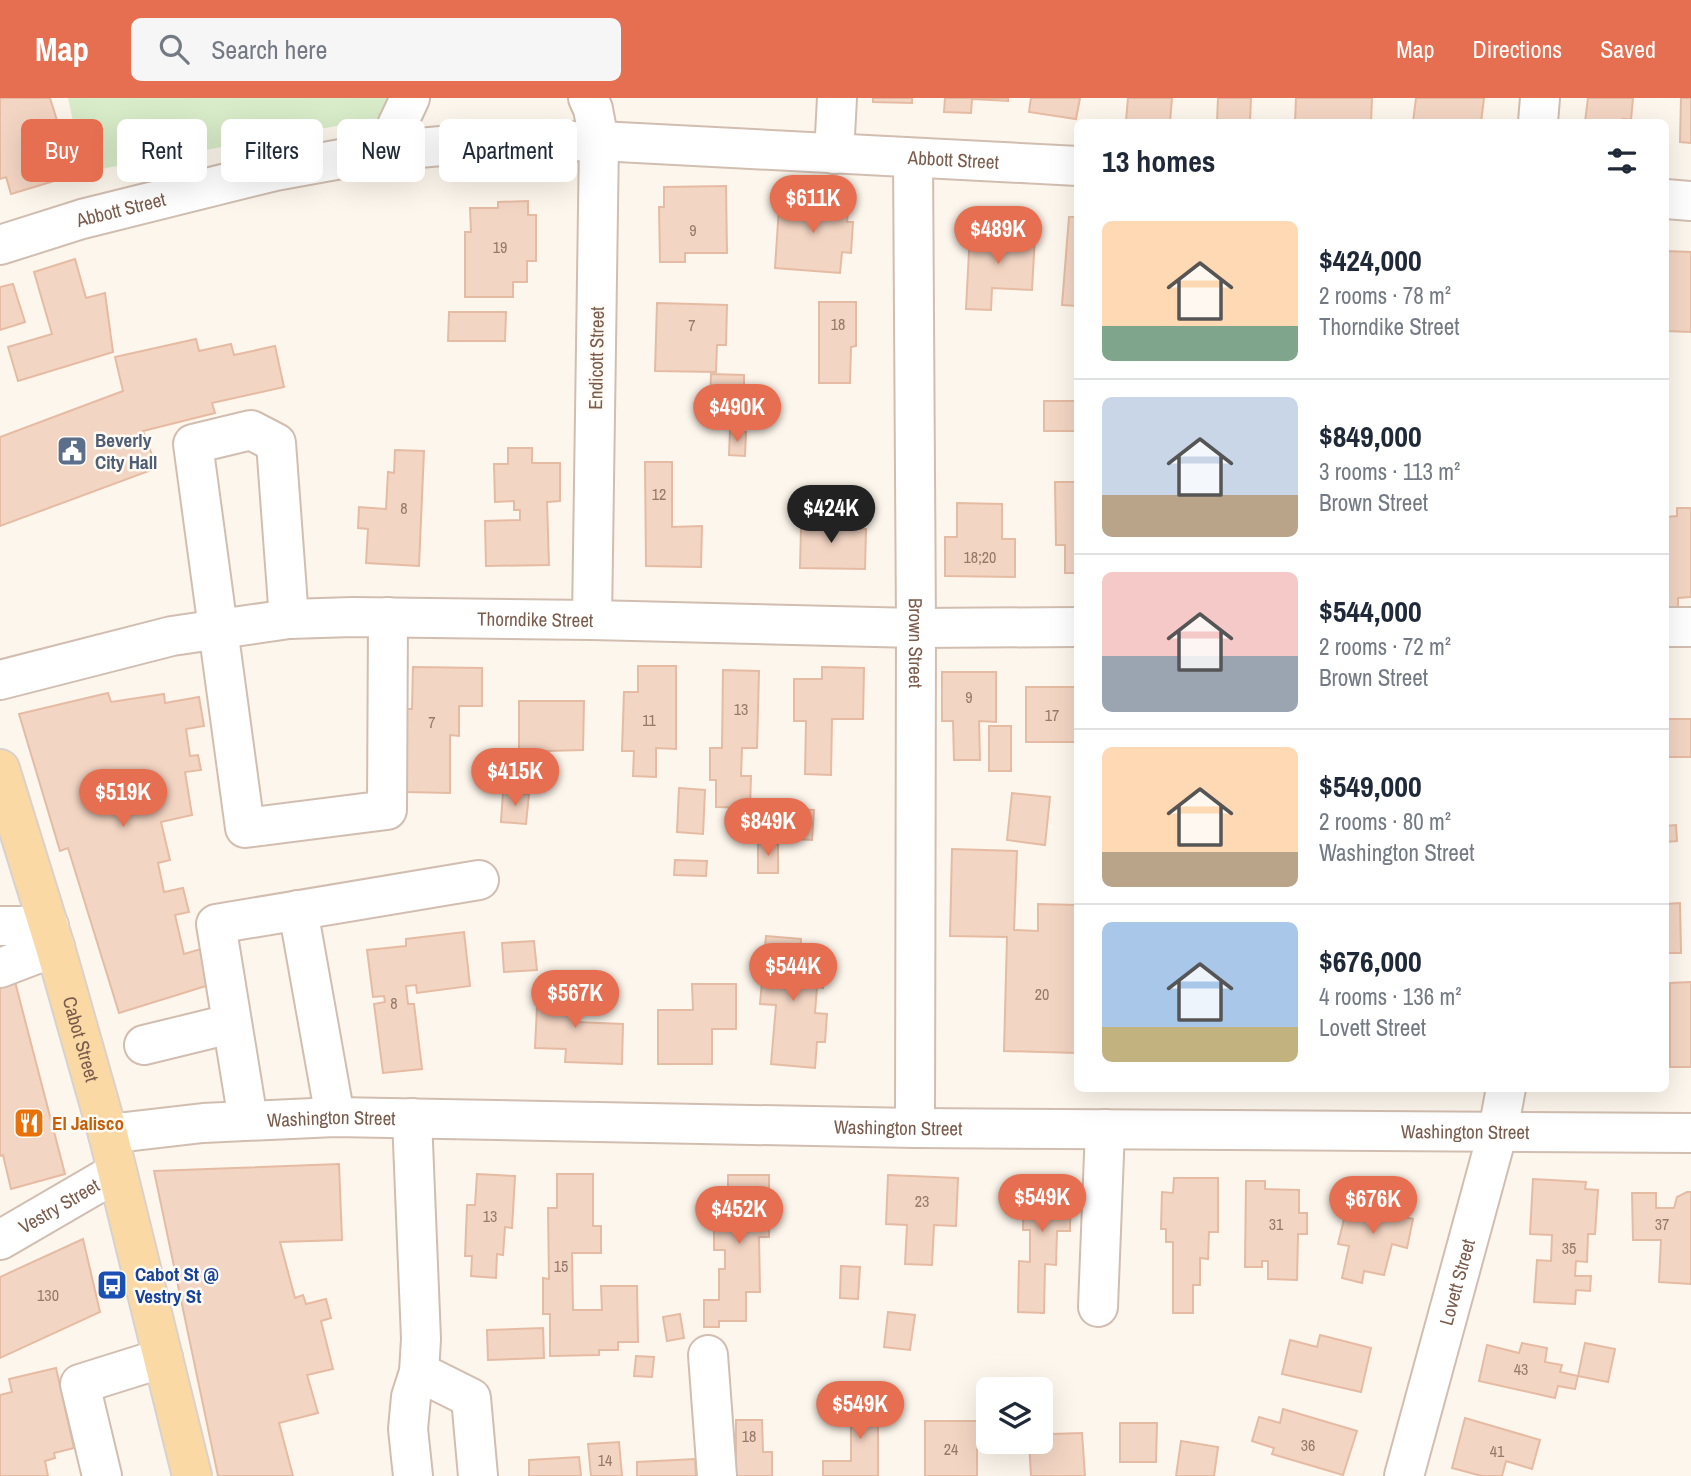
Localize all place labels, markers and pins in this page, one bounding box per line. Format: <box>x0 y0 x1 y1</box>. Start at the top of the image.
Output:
pin: $611K <box>764 176 862 235</box>
pin: $489K <box>949 206 1047 266</box>
pin: $490K <box>688 384 786 444</box>
place label: Beverly City Hall <box>95 427 157 475</box>
public building icon: Beverly City Hall <box>55 434 89 468</box>
pin: $424K <box>782 486 880 545</box>
pin: $415K <box>466 748 564 808</box>
pin: $519K <box>74 770 172 829</box>
pin: $849K <box>719 798 817 858</box>
pin: $544K <box>744 944 842 1003</box>
pin: $567K <box>526 970 624 1030</box>
restaurant icon: El Jalisco <box>12 1106 46 1140</box>
place label: El Jalisco <box>52 1110 124 1136</box>
pin: $549K <box>993 1174 1091 1234</box>
pin: $676K <box>1324 1176 1422 1236</box>
pin: $452K <box>690 1186 788 1246</box>
place label: Cabot St @ Vestry St <box>135 1261 219 1309</box>
bus stop icon: Cabot St @ Vestry St <box>95 1268 129 1302</box>
pin: $549K <box>811 1382 909 1441</box>

